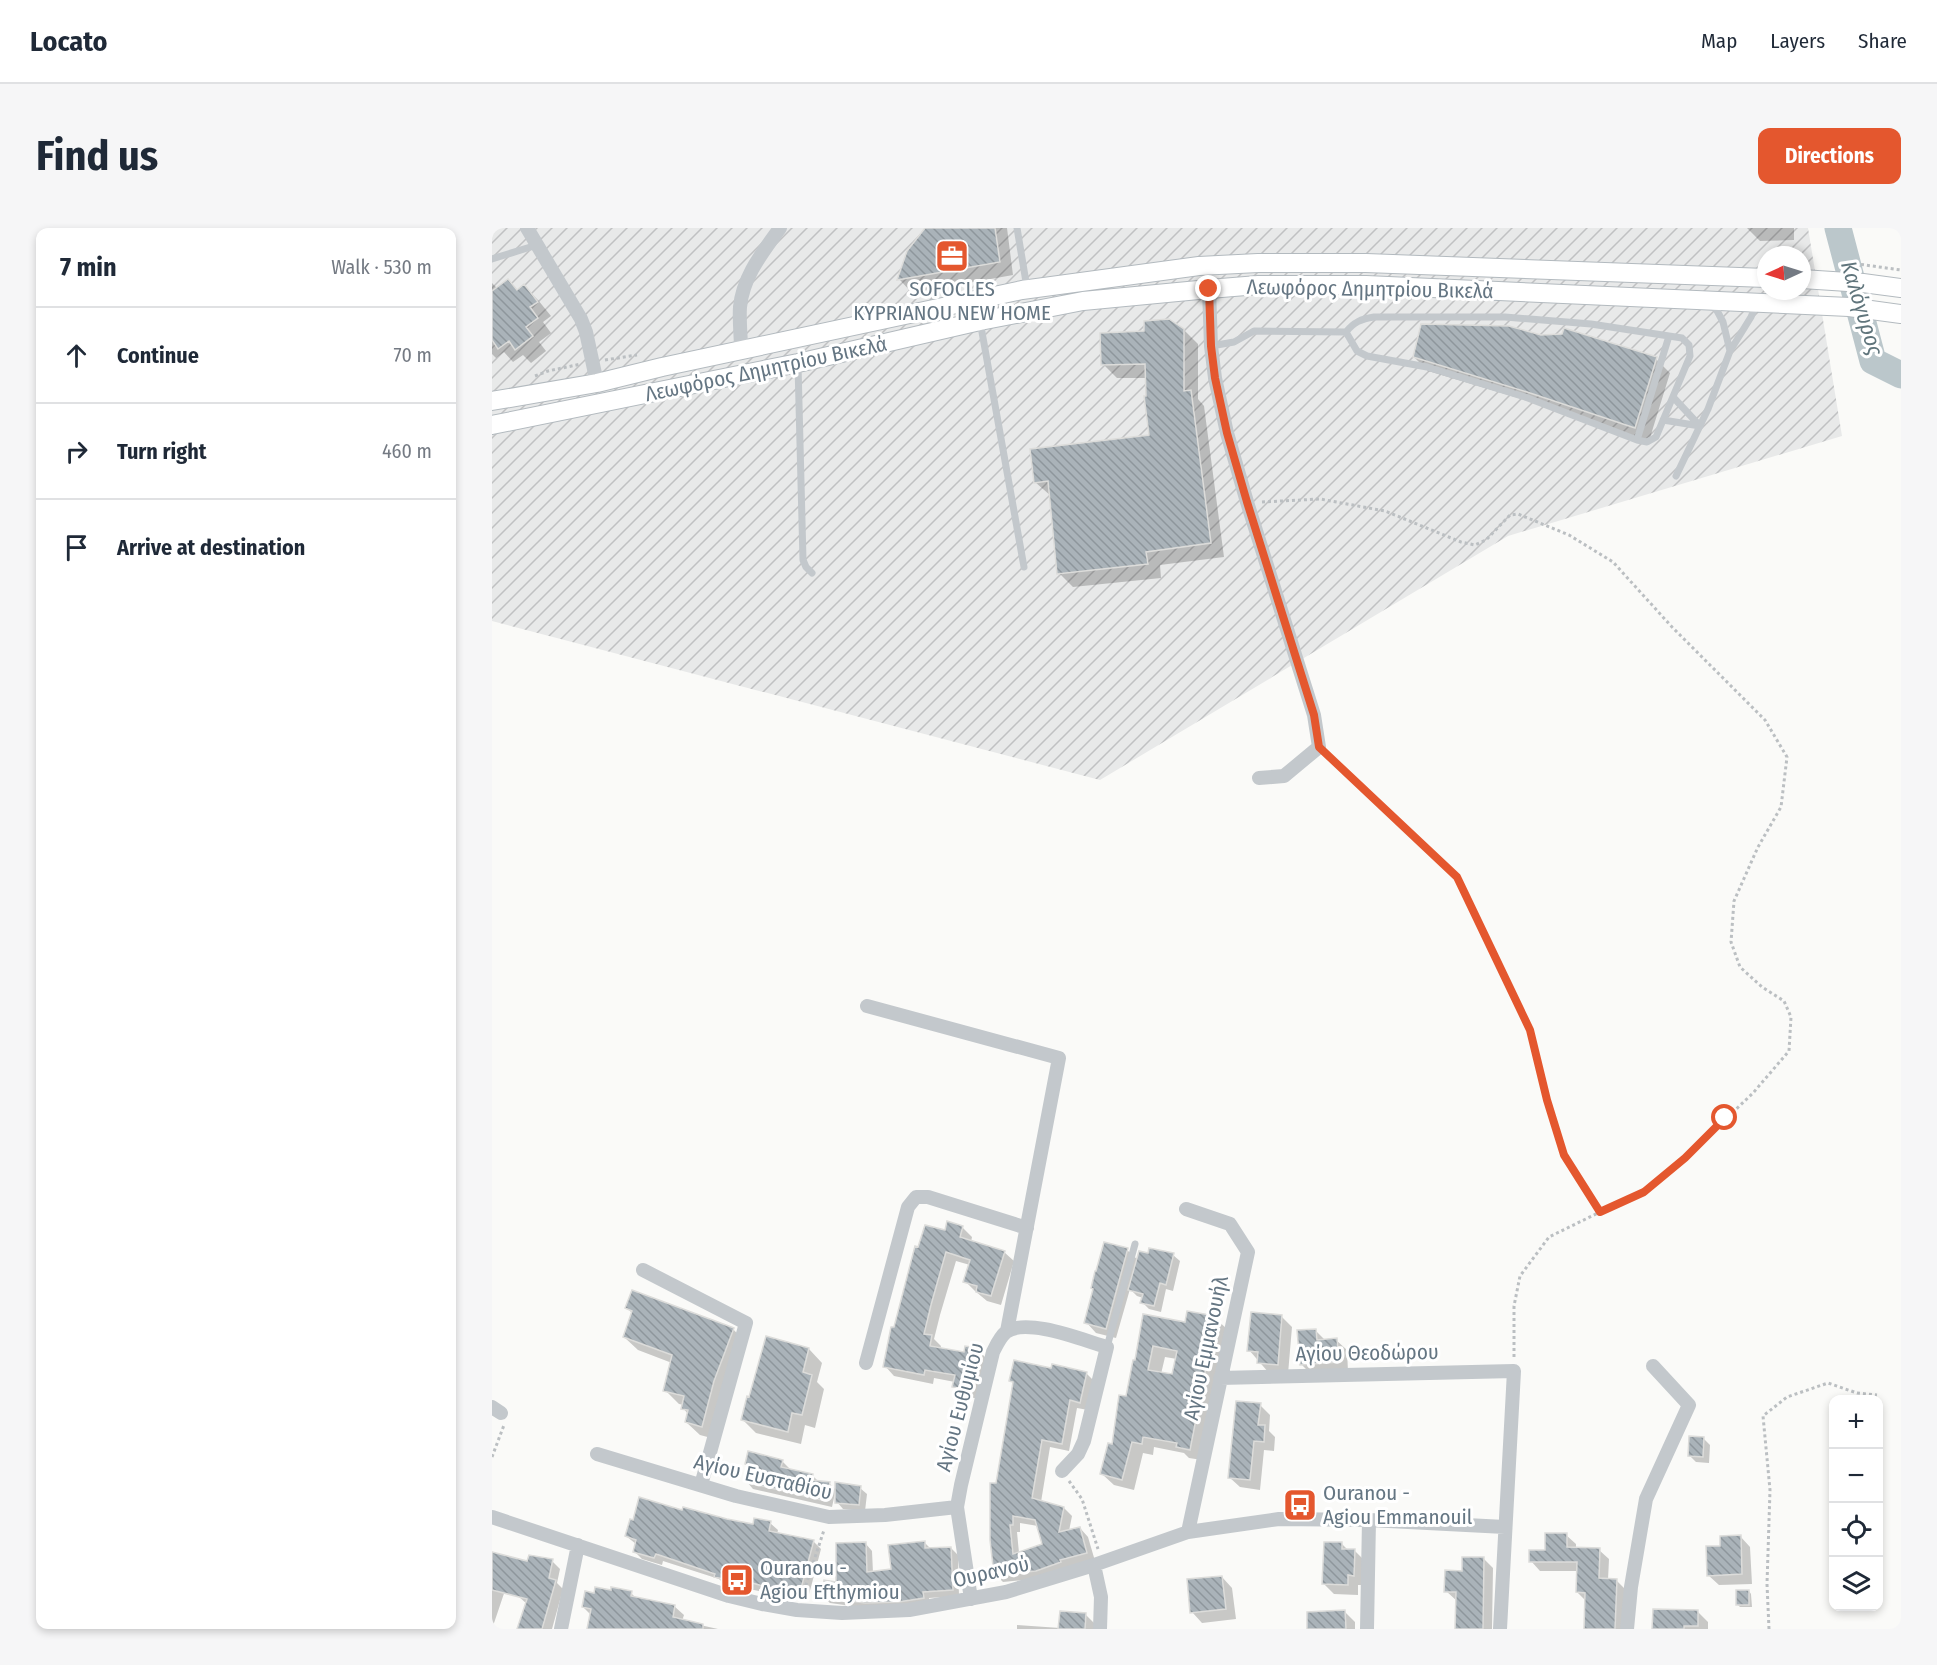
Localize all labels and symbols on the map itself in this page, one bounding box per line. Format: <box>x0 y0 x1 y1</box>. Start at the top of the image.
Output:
office icon: SOFOCLES KYPRIANOU NEW HOME <box>934 238 970 274</box>
north arrow <box>1757 246 1811 300</box>
water label: Καλόγυρος <box>1835 258 1889 359</box>
street label: Λεωφόρος Δημητρίου Βικελά <box>1246 274 1494 304</box>
route end <box>1195 275 1221 301</box>
place label: SOFOCLES KYPRIANOU NEW HOME <box>853 276 1051 326</box>
street label: Λεωφόρος Δημητρίου Βικελά <box>643 331 889 407</box>
route start <box>1711 1104 1737 1130</box>
street label: Αγίου Εμμανουήλ <box>1178 1273 1234 1422</box>
street label: Αγίου Θεοδώρου <box>1295 1339 1439 1367</box>
street label: Αγίου Ευθυμίου <box>930 1340 990 1474</box>
street label: Αγίου Ευσταθίου <box>691 1448 835 1506</box>
place label: Ouranou - Agiou Emmanouil <box>1323 1480 1473 1530</box>
bus stop icon: Ouranou - Agiou Emmanouil <box>1282 1487 1318 1523</box>
street label: Ουρανού <box>950 1551 1032 1593</box>
place label: Ouranou - Agiou Efthymiou <box>760 1555 900 1605</box>
bus stop icon: Ouranou - Agiou Efthymiou <box>719 1562 755 1598</box>

